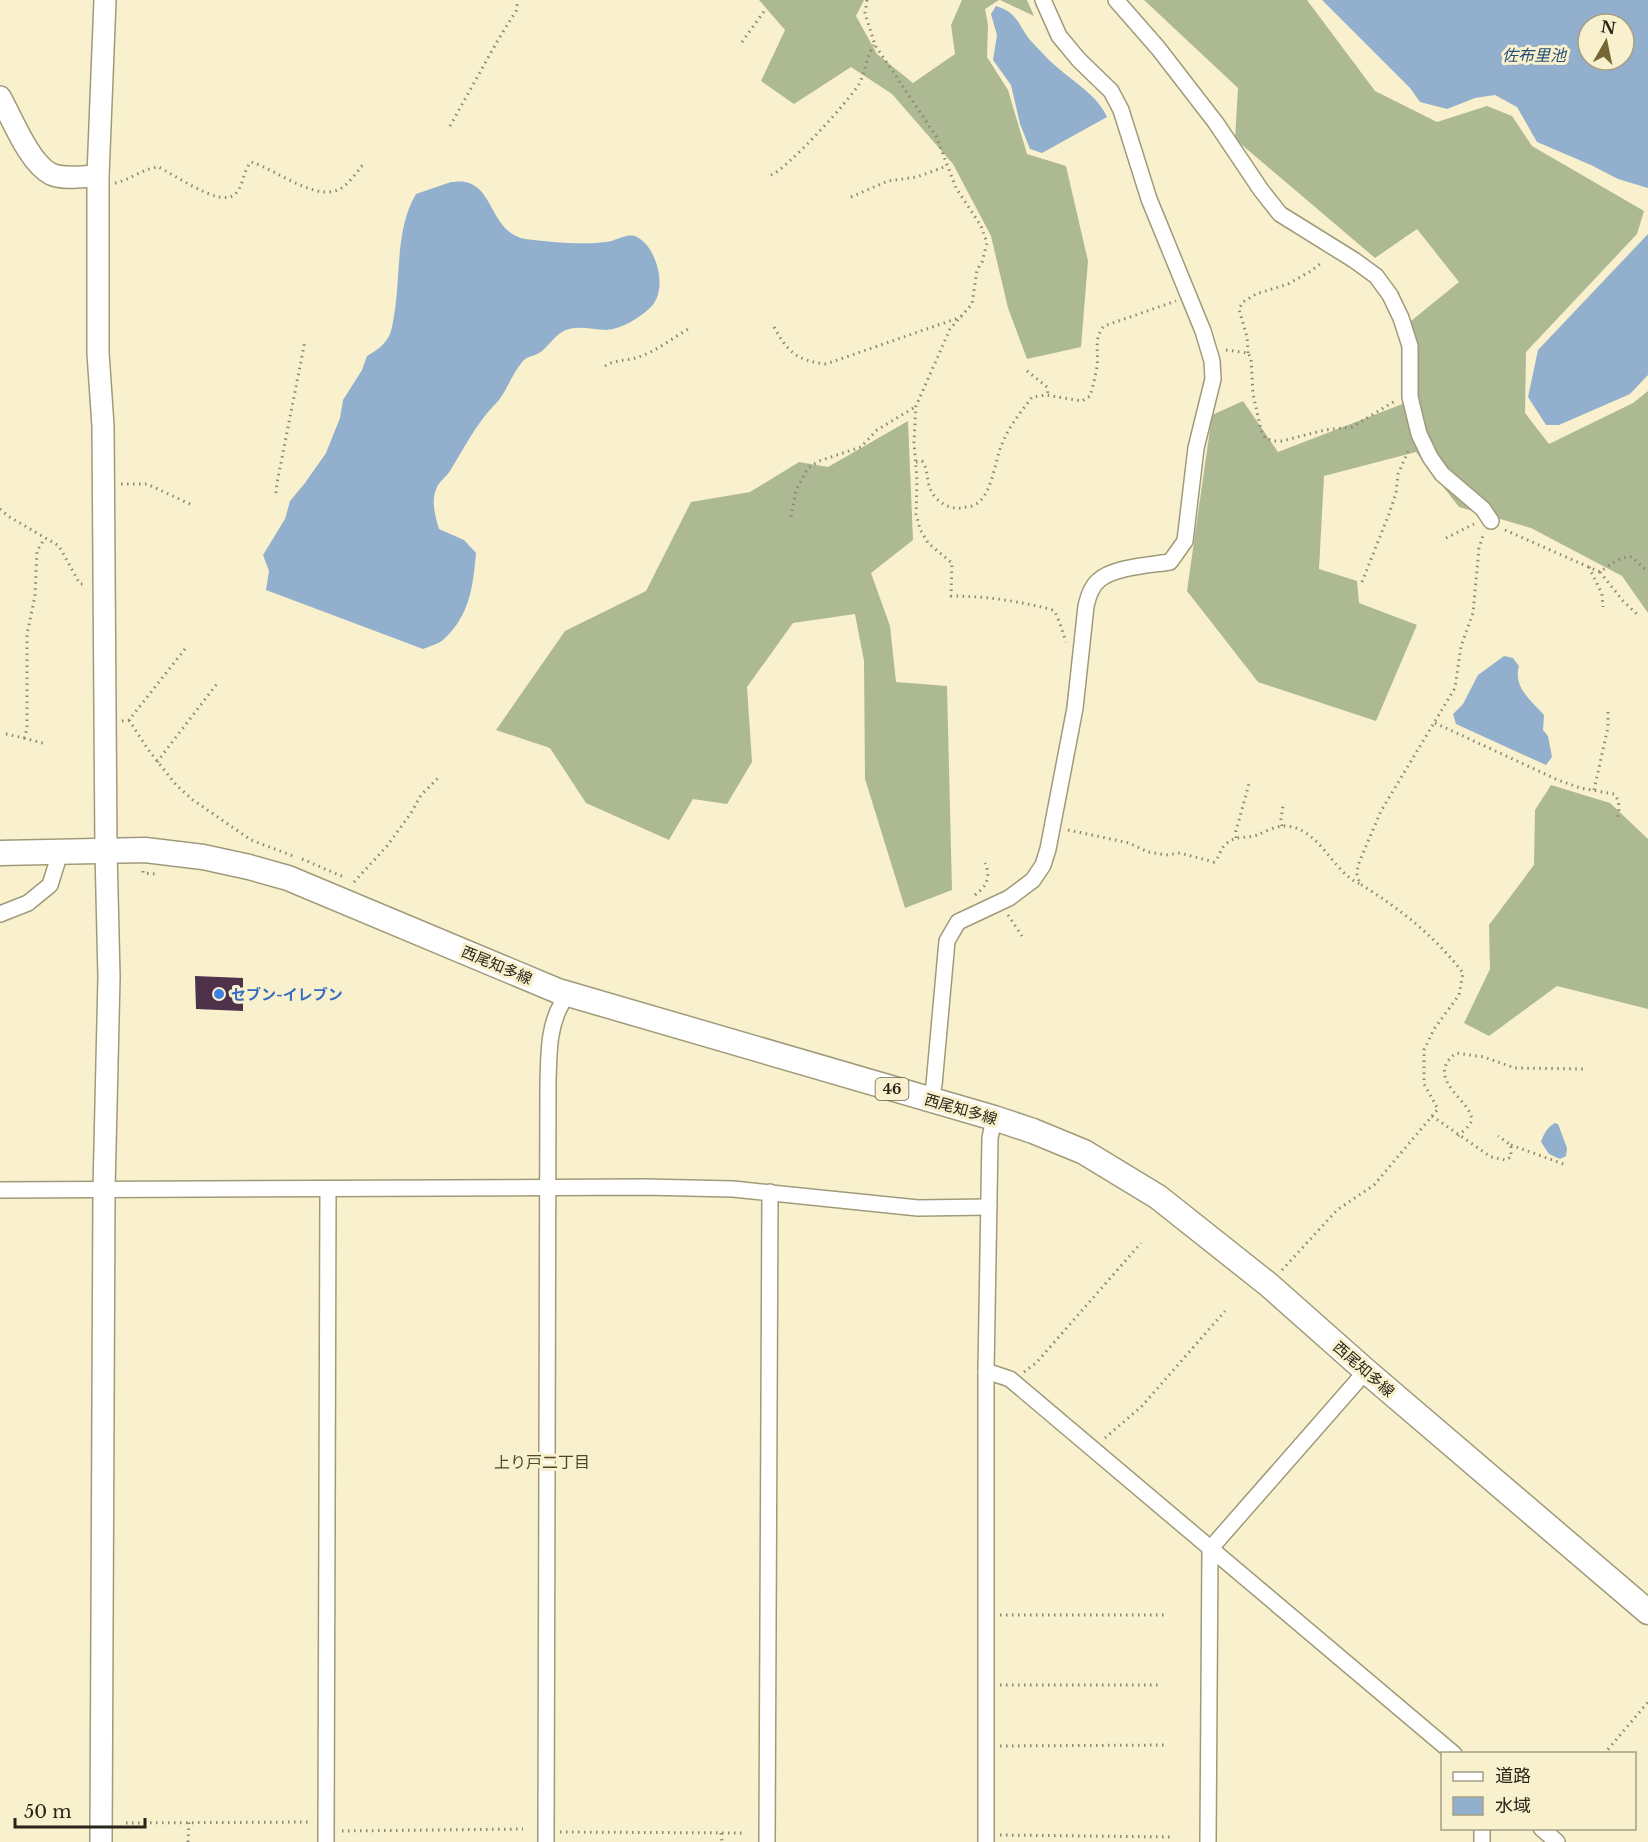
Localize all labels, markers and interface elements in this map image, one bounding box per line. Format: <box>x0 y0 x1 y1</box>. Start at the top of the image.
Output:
north arrow <box>1576 12 1636 72</box>
text: N <box>1599 16 1617 38</box>
water label: 佐布里池 <box>1502 45 1568 65</box>
street label: 西尾知多線 <box>459 942 535 988</box>
place label: セブン-イレブン <box>231 985 343 1004</box>
marker: セブン-イレブン <box>212 987 226 1001</box>
road number: 46 <box>876 1078 908 1100</box>
street label: 西尾知多線 <box>922 1090 1000 1128</box>
street label: 西尾知多線 <box>1329 1337 1399 1401</box>
district label: 上り戸二丁目 <box>494 1452 590 1472</box>
legend <box>1441 1752 1636 1830</box>
text: 道路 <box>1495 1765 1531 1787</box>
scale bar <box>15 1791 146 1829</box>
text: 水域 <box>1495 1795 1531 1817</box>
text: 50 m <box>24 1801 72 1823</box>

